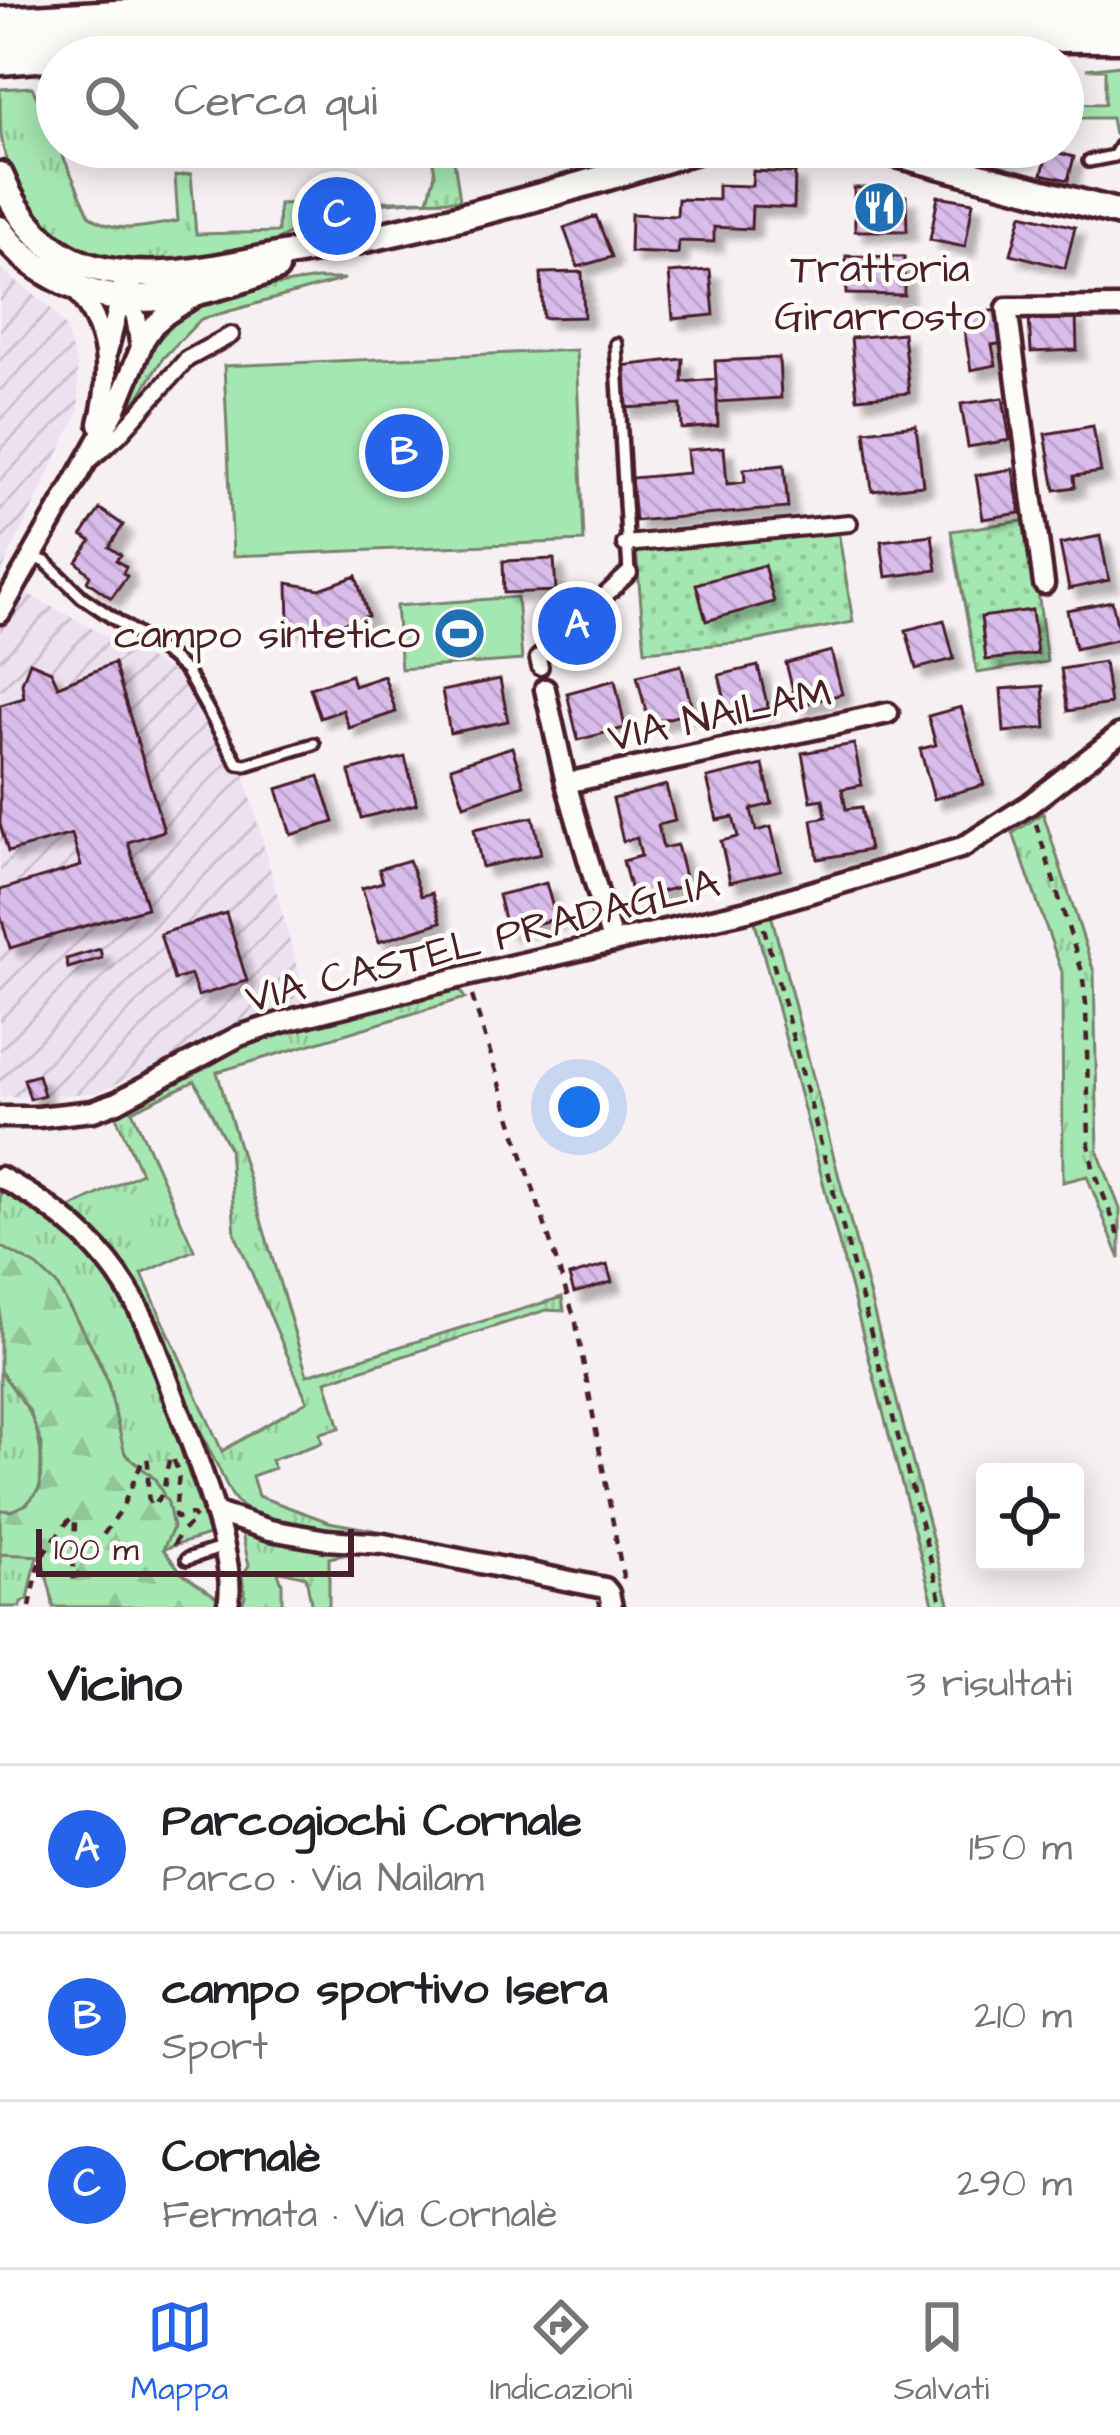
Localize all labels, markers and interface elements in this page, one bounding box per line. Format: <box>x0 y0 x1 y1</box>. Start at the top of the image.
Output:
search box <box>36 36 1084 168</box>
icon: search <box>78 69 144 135</box>
text: Cerca qui <box>174 71 377 133</box>
pin: C <box>298 171 376 261</box>
restaurant icon: Trattoria Girarrosto <box>852 180 908 236</box>
place label: Trattoria Girarrosto <box>774 241 986 347</box>
pin: B <box>365 408 443 498</box>
pin: A <box>538 581 616 671</box>
sports icon: campo sintetico <box>431 605 487 661</box>
place label: campo sintetico <box>114 607 420 665</box>
street label: VIA NAILAM <box>603 664 837 768</box>
street label: VIA CASTEL PRADAGLIA <box>240 855 726 1029</box>
your location <box>549 1077 609 1137</box>
map controls <box>976 1463 1084 1571</box>
button: locate <box>976 1463 1084 1571</box>
scale bar <box>36 1523 354 1576</box>
text: 100 m <box>54 1527 139 1573</box>
text: Vicino <box>48 1650 182 1721</box>
text: 3 risultati <box>906 1658 1072 1712</box>
text: Parcogiochi Cornale <box>162 1791 582 1853</box>
text: A <box>75 1822 99 1876</box>
text: 150 m <box>969 1822 1072 1876</box>
text: Parco · Via Nailam <box>162 1853 484 1907</box>
text: campo sportivo Isera <box>162 1959 608 2021</box>
text: B <box>73 1990 101 2044</box>
text: 210 m <box>974 1990 1072 2044</box>
text: Sport <box>162 2021 268 2075</box>
text: Cornalè <box>162 2127 321 2189</box>
text: C <box>73 2158 101 2212</box>
text: 290 m <box>957 2158 1072 2212</box>
text: Fermata · Via Cornalè <box>162 2189 558 2243</box>
tab: Mappa <box>131 2294 228 2412</box>
tab: Indicazioni <box>490 2294 632 2412</box>
tab: Salvati <box>894 2294 989 2412</box>

